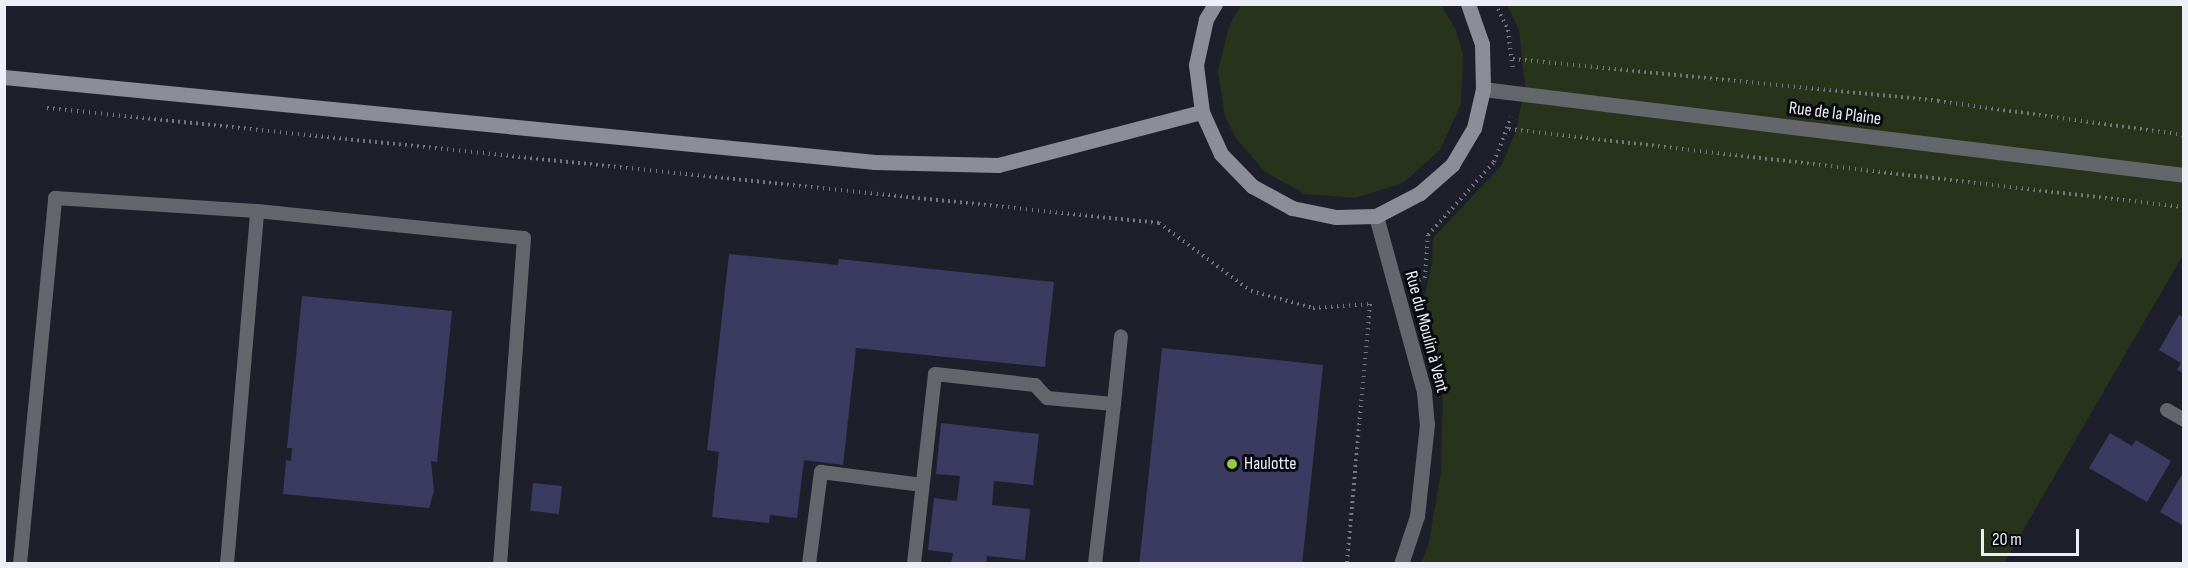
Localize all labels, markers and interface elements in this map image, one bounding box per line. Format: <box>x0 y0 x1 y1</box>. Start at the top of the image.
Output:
street label: Rue de la Plaine <box>1788 98 1882 130</box>
street label: Rue du Moulin à Vent <box>1399 269 1453 395</box>
place label: Haulotte <box>1244 453 1296 475</box>
marker: Haulotte <box>1225 457 1239 471</box>
scale bar <box>1984 517 2082 555</box>
text: 20 m <box>1992 529 2022 550</box>

